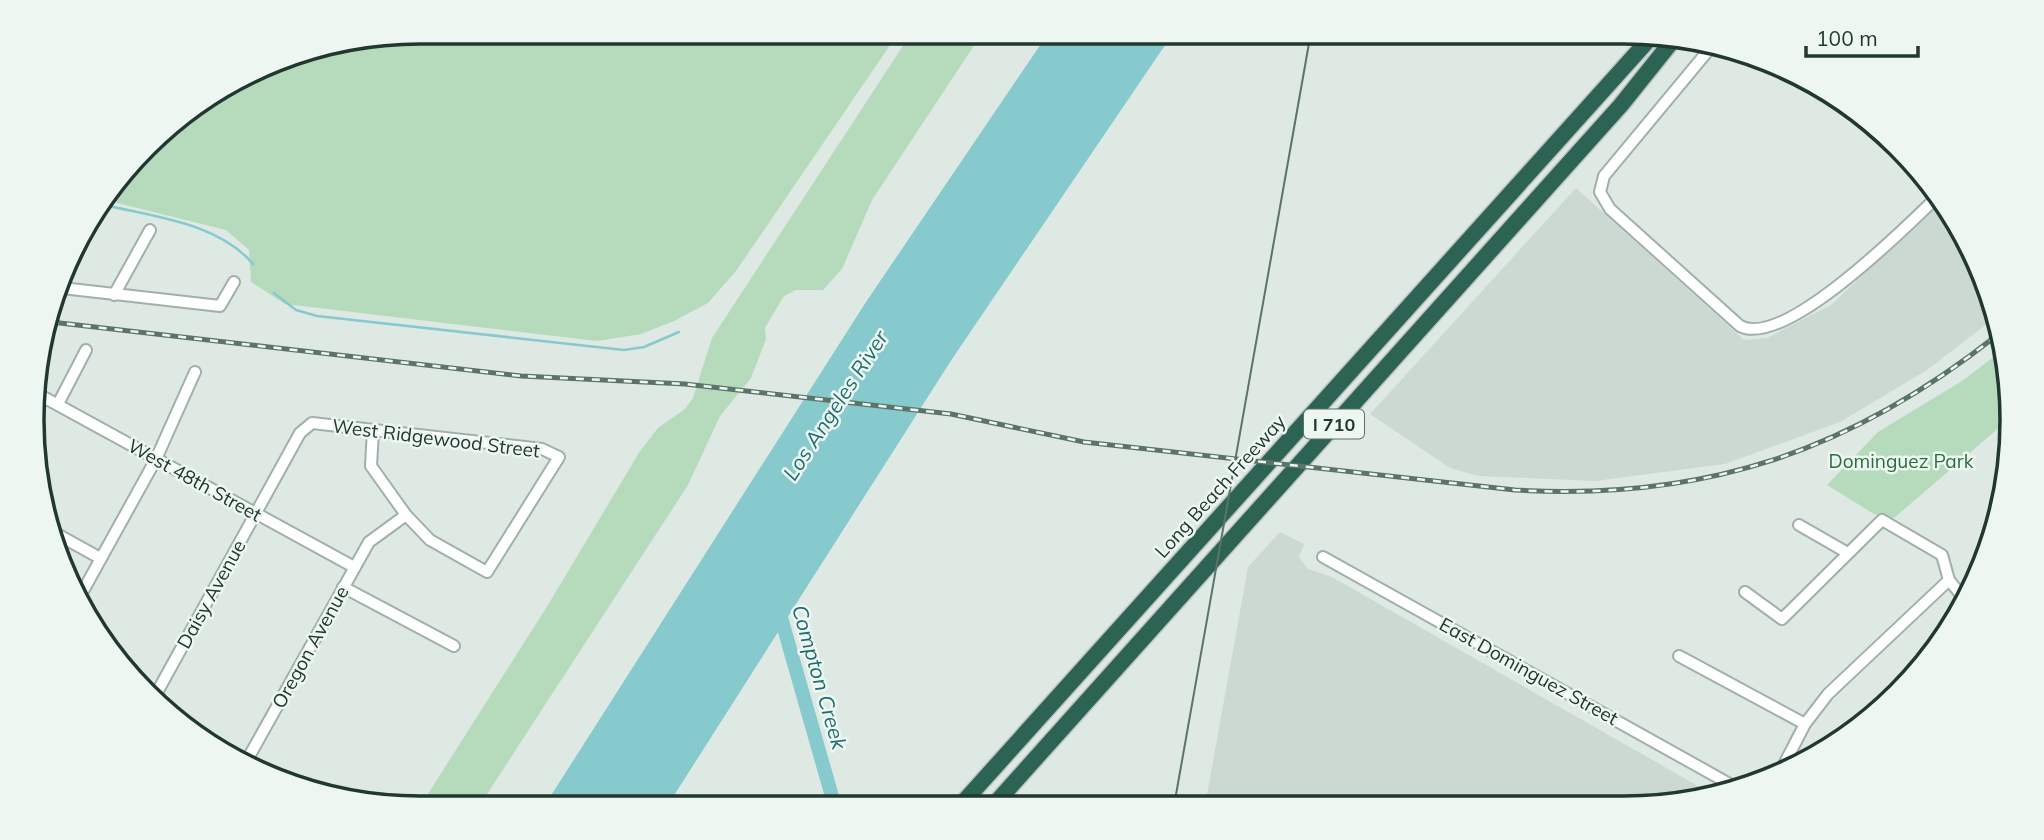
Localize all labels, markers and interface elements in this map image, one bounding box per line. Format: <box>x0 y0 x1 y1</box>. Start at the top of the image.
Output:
scale bar <box>1806 14 1918 58</box>
text: 100 m <box>1816 25 1878 51</box>
water label: Los Angeles River <box>777 324 894 485</box>
street label: Long Beach Freeway <box>1149 409 1291 563</box>
road number: I 710 <box>1304 410 1364 438</box>
street label: West Ridgewood Street <box>331 413 542 463</box>
street label: West 48th Street <box>124 433 266 527</box>
park label: Dominguez Park <box>1829 449 1974 473</box>
street label: Daisy Avenue <box>171 535 251 653</box>
street label: Oregon Avenue <box>266 582 354 712</box>
water label: Compton Creek <box>787 602 853 753</box>
street label: East Dominguez Street <box>1435 612 1623 730</box>

